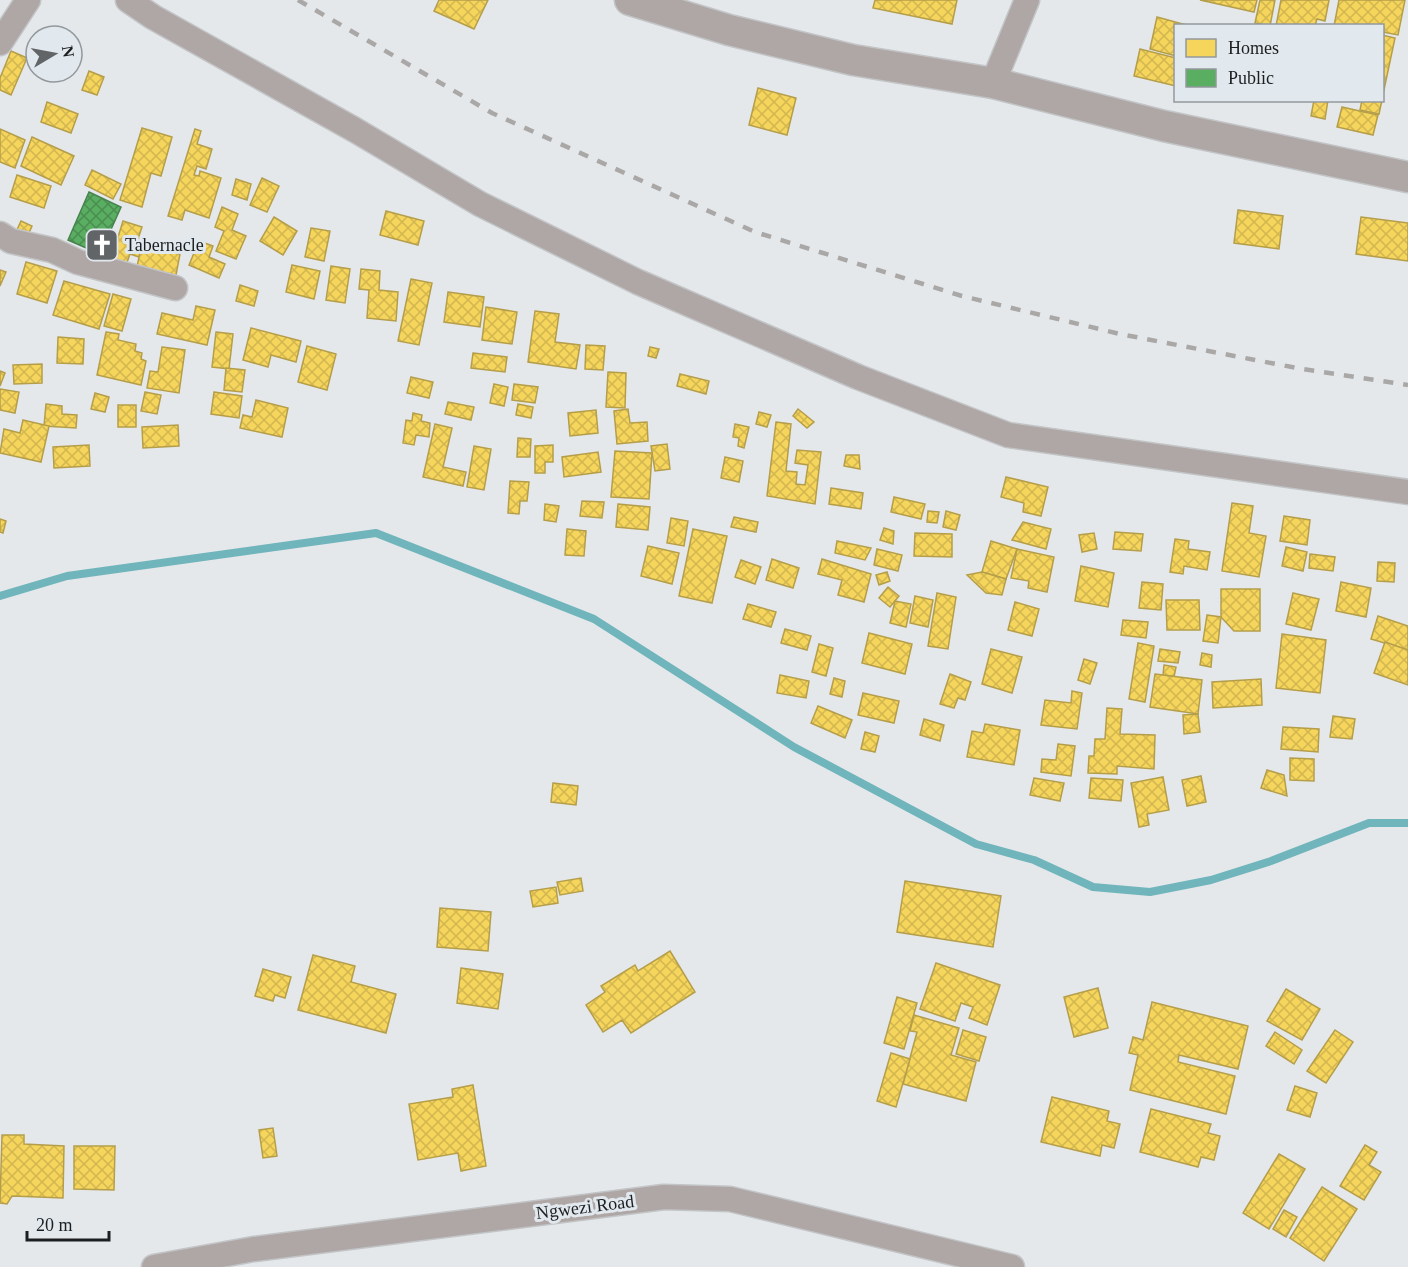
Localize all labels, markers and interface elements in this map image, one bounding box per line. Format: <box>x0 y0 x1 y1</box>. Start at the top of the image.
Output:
north arrow <box>24 24 84 84</box>
legend <box>1174 24 1384 102</box>
text: Homes <box>1228 38 1279 58</box>
text: N <box>59 44 78 59</box>
text: Public <box>1228 68 1274 88</box>
church icon: Tabernacle <box>84 227 120 263</box>
place label: Tabernacle <box>125 235 204 255</box>
street label: Ngwezi Road <box>535 1191 635 1223</box>
scale bar <box>27 1204 110 1242</box>
text: 20 m <box>36 1215 73 1235</box>

